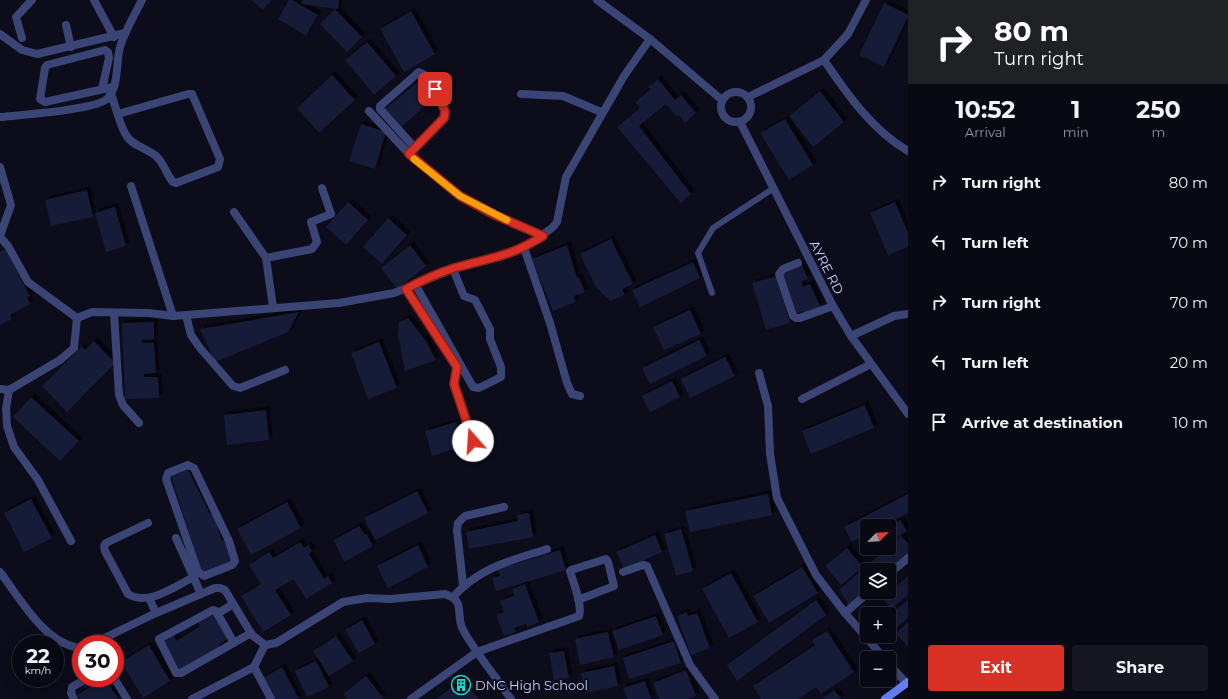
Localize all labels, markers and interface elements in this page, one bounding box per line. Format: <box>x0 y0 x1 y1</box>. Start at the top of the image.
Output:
text: 80 m <box>994 14 1069 48</box>
icon: right <box>928 16 980 68</box>
text: Turn right <box>994 48 1084 70</box>
pin <box>418 72 452 106</box>
icon: arrive <box>424 78 446 100</box>
text: 10:52 <box>955 95 1016 124</box>
text: 1 <box>1071 95 1080 124</box>
text: 250 <box>1136 95 1181 124</box>
text: Arrival <box>965 124 1006 140</box>
text: min <box>1063 124 1089 140</box>
text: m <box>1151 124 1165 140</box>
icon: right <box>928 171 950 193</box>
text: Turn right <box>962 173 1041 192</box>
text: 80 m <box>1169 173 1208 192</box>
icon: left <box>928 231 950 253</box>
text: Turn left <box>962 233 1029 252</box>
text: 70 m <box>1170 233 1208 252</box>
street label: AYRE RD <box>807 237 848 297</box>
icon: right <box>928 291 950 313</box>
text: Turn right <box>962 293 1041 312</box>
text: 70 m <box>1170 293 1208 312</box>
icon: left <box>928 351 950 373</box>
text: Turn left <box>962 353 1029 372</box>
text: 20 m <box>1170 353 1208 372</box>
icon: arrive <box>928 411 950 433</box>
text: Arrive at destination <box>962 413 1123 432</box>
text: 10 m <box>1173 413 1208 432</box>
position arrow <box>452 420 494 462</box>
north arrow <box>860 519 896 555</box>
map controls <box>860 519 896 687</box>
button: layers <box>860 563 896 599</box>
button: + <box>860 607 896 643</box>
speed limit sign: 30 <box>72 635 124 687</box>
text: 22 <box>26 644 50 668</box>
button: Exit <box>928 645 1064 691</box>
button: Share <box>1072 645 1208 691</box>
button: − <box>860 651 896 687</box>
text: km/h <box>25 664 51 677</box>
building icon: DNC High School <box>450 674 472 696</box>
place label: DNC High School <box>475 677 588 693</box>

